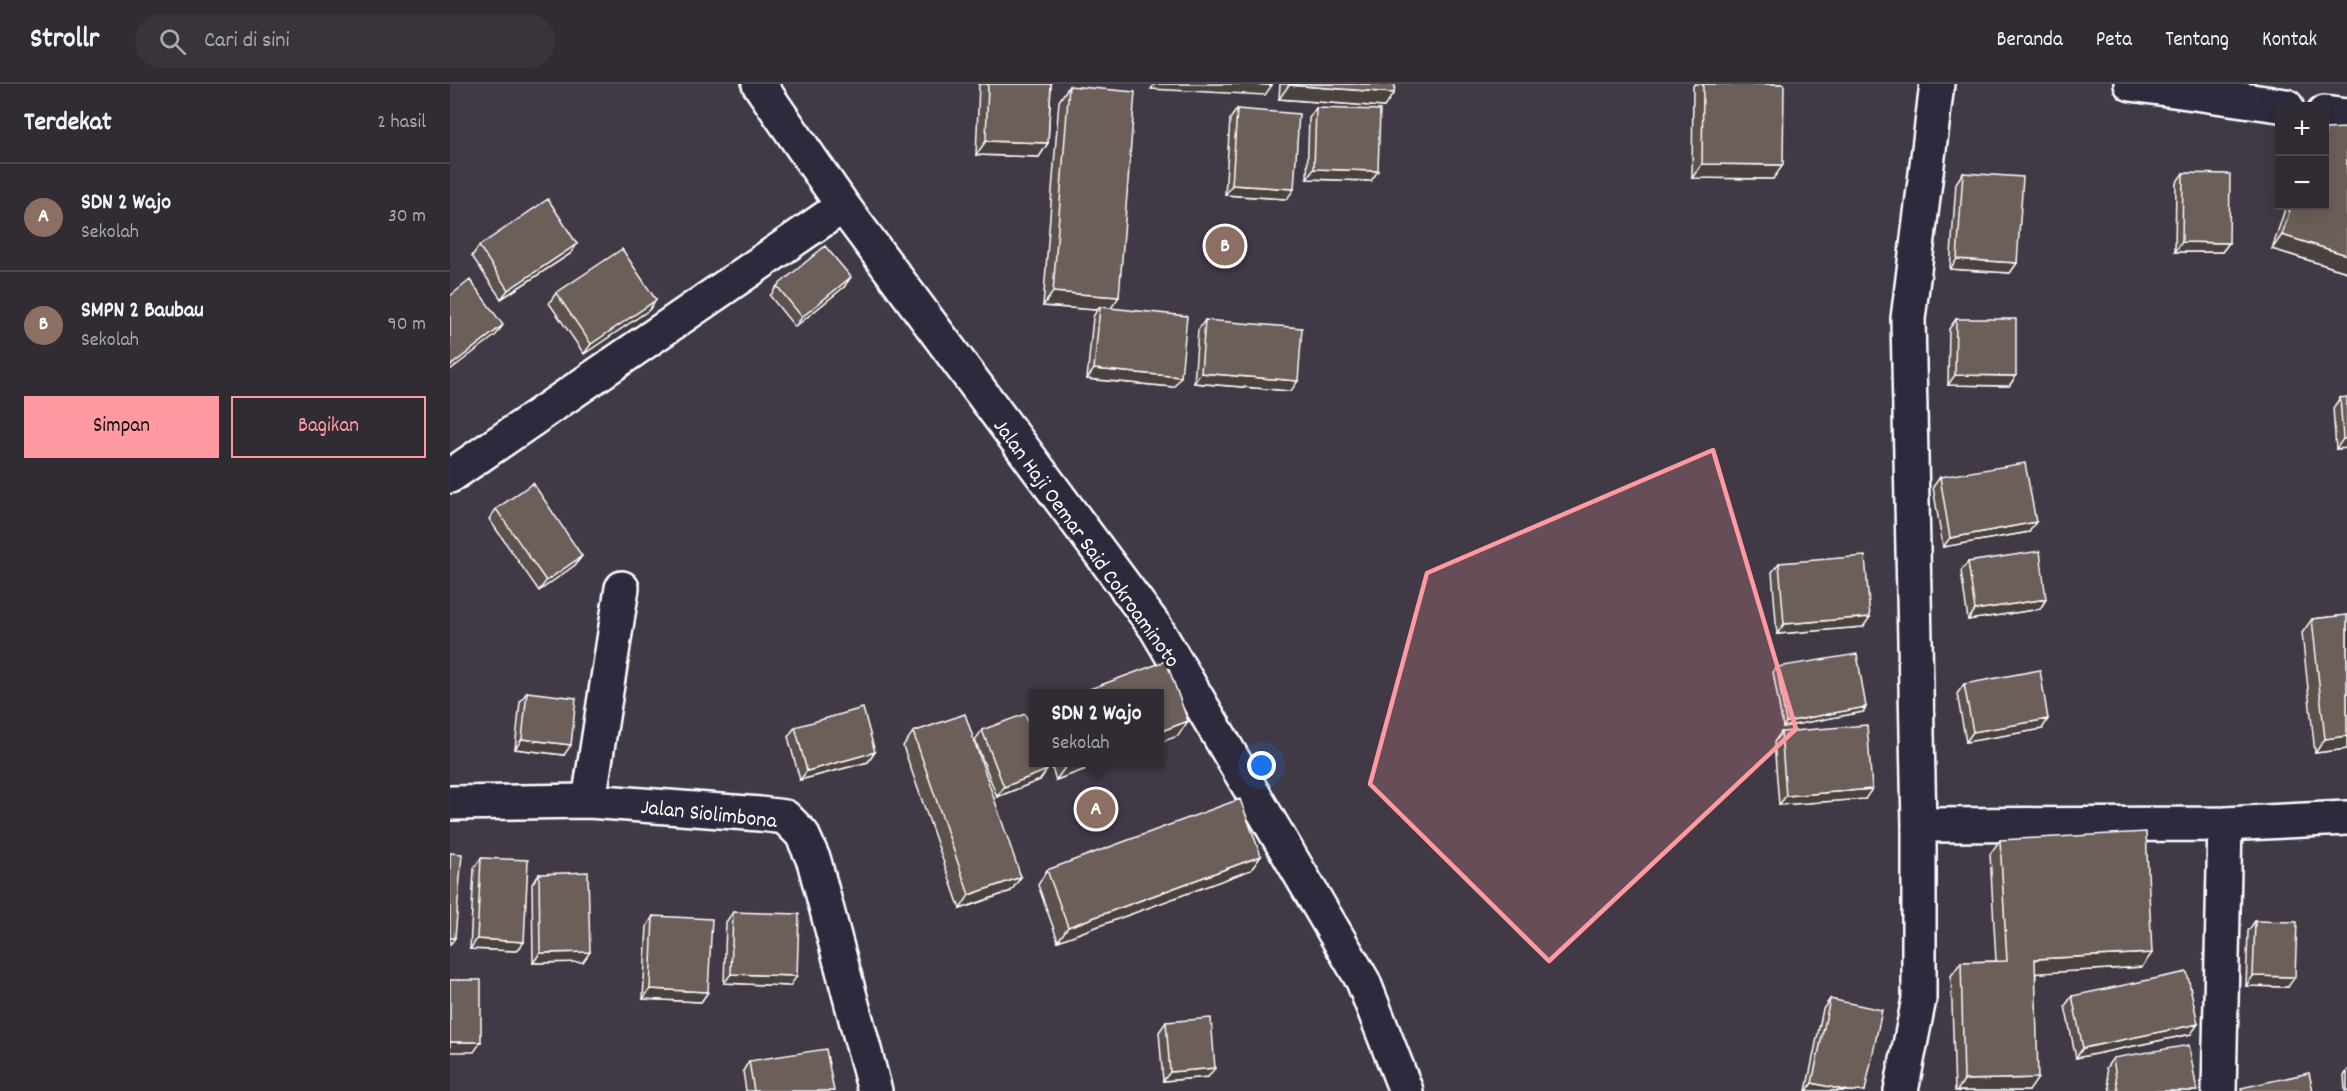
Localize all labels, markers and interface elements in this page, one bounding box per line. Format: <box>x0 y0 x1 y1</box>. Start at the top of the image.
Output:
search box <box>135 14 555 68</box>
text: Strollr <box>30 21 99 61</box>
icon: search <box>156 25 189 58</box>
text: Cari di sini <box>204 26 290 57</box>
text: Beranda <box>1997 26 2063 56</box>
text: Peta <box>2096 26 2132 56</box>
text: Tentang <box>2165 26 2229 56</box>
text: Kontak <box>2262 26 2317 56</box>
map controls <box>2275 102 2329 210</box>
button: + <box>2275 102 2329 156</box>
text: Terdekat <box>24 105 112 142</box>
text: 2 hasil <box>377 109 426 137</box>
button: − <box>2275 156 2329 210</box>
text: SDN 2 Wajo <box>81 188 171 219</box>
text: A <box>38 203 49 231</box>
text: 30 m <box>388 203 426 231</box>
text: Sekolah <box>81 219 139 247</box>
pin: B <box>1206 224 1244 268</box>
text: SMPN 2 Baubau <box>81 296 204 327</box>
text: B <box>39 311 48 339</box>
text: 90 m <box>388 311 426 339</box>
text: Sekolah <box>81 327 139 355</box>
button: Simpan <box>24 396 219 458</box>
button: Bagikan <box>231 396 426 458</box>
street label: Jalan Haji Oemar Said Cokroaminoto <box>984 413 1186 675</box>
popup <box>1029 689 1164 767</box>
text: SDN 2 Wajo <box>1051 699 1142 730</box>
text: Sekolah <box>1051 730 1109 758</box>
your location <box>1247 751 1276 780</box>
pin: A <box>1076 786 1116 832</box>
street label: Jalan Siolimbona <box>639 793 779 838</box>

